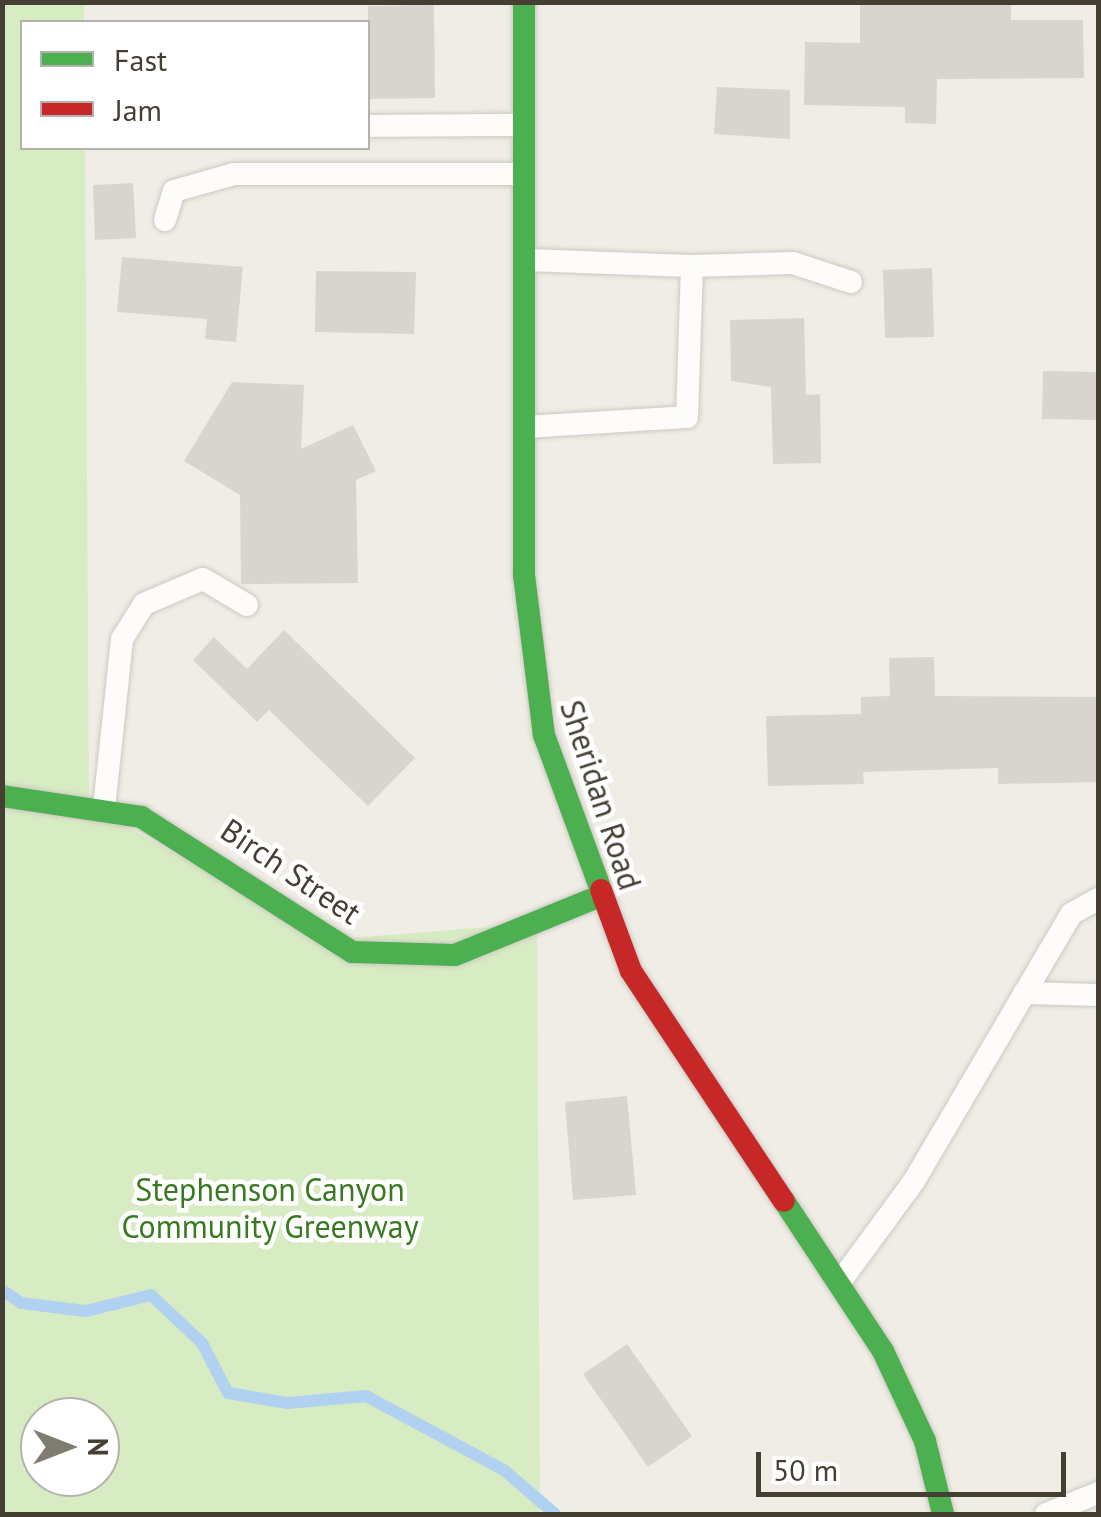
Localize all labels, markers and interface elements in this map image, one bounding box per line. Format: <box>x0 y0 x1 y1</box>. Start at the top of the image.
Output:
legend <box>20 20 370 150</box>
text: Fast <box>114 40 167 79</box>
text: Jam <box>114 90 162 129</box>
street label: Sheridan Road <box>552 695 650 895</box>
street label: Birch Street <box>214 810 368 932</box>
park label: Stephenson Canyon Community Greenway <box>121 1171 419 1246</box>
north arrow <box>20 1397 120 1497</box>
scale bar <box>761 1432 1071 1494</box>
text: N <box>80 1438 117 1456</box>
text: 50 m <box>773 1450 838 1489</box>

